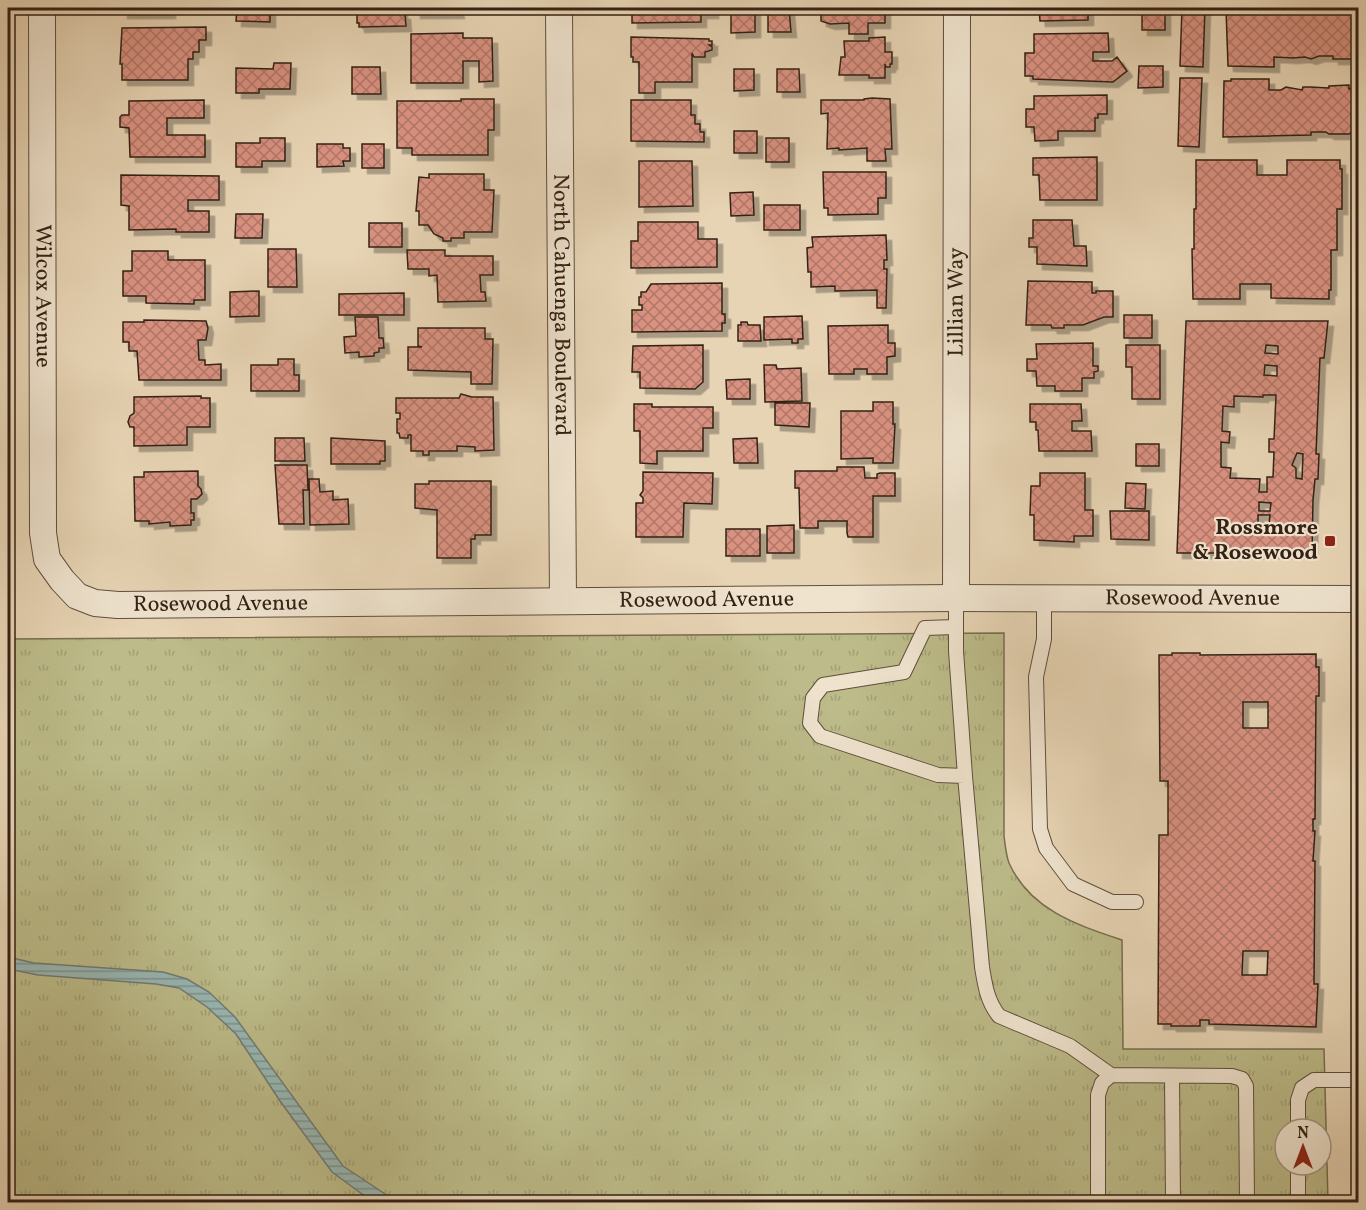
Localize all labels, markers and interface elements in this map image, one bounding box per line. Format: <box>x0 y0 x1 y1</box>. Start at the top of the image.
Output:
street label: North Cahuenga Boulevard <box>545 174 577 436</box>
street label: Wilcox Avenue <box>27 224 58 368</box>
street label: Lillian Way <box>941 247 972 357</box>
place label: Rossmore & Rosewood <box>1192 513 1318 569</box>
marker: Rossmore & Rosewood <box>1323 534 1337 548</box>
street label: Rosewood Avenue <box>1105 583 1280 614</box>
street label: Rosewood Avenue <box>619 584 794 616</box>
street label: Rosewood Avenue <box>133 588 308 620</box>
north arrow <box>1273 1117 1333 1177</box>
text: N <box>1297 1123 1309 1145</box>

